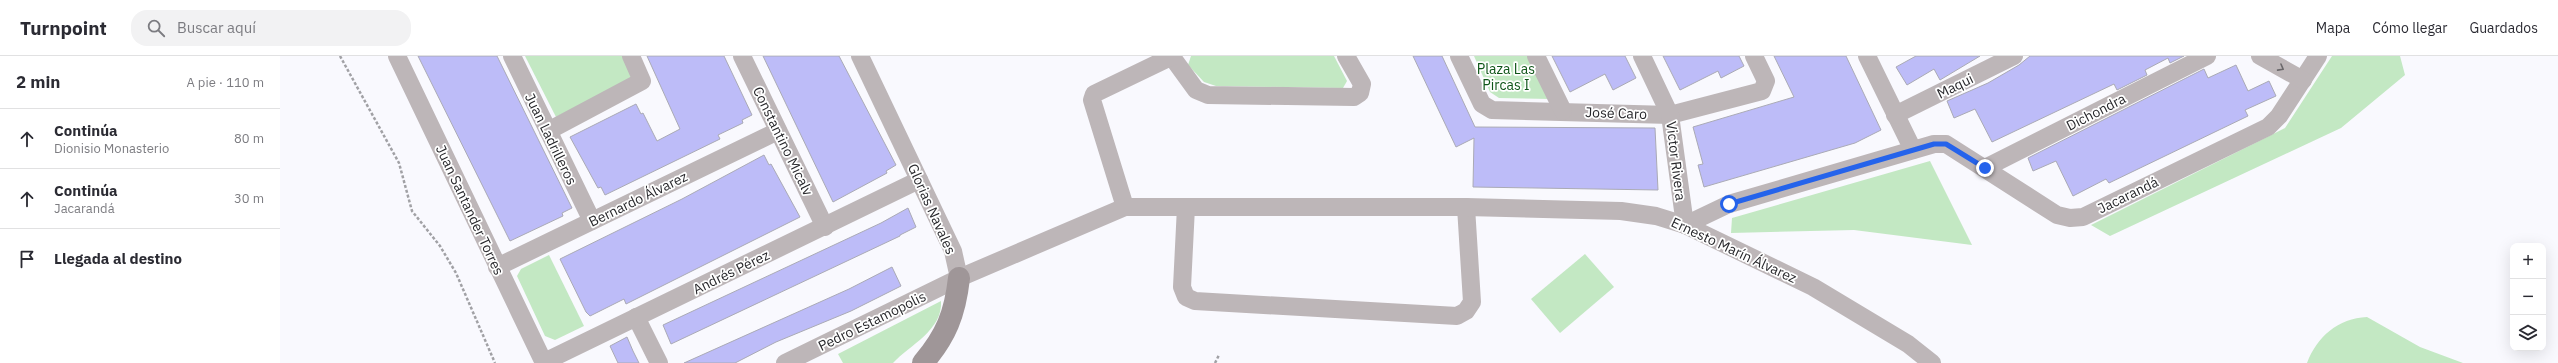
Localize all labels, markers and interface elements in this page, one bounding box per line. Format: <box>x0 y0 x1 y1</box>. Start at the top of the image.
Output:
search box <box>131 10 411 46</box>
text: Turnpoint <box>20 16 107 40</box>
icon: search <box>145 17 167 39</box>
text: Buscar aquí <box>177 18 256 37</box>
text: Mapa <box>2316 19 2350 37</box>
text: Cómo llegar <box>2372 19 2447 37</box>
text: Guardados <box>2469 19 2538 37</box>
park label: Plaza Las Pircas I <box>1477 60 1535 94</box>
one-way arrow <box>2277 63 2284 70</box>
street label: Maqui <box>1934 69 1976 103</box>
text: 2 min <box>16 71 60 93</box>
text: A pie · 110 m <box>186 74 264 91</box>
street label: Constantino Micalv <box>749 84 817 199</box>
street label: Dichondra <box>2063 89 2129 135</box>
street label: Juan Ladrilleros <box>521 90 581 188</box>
street label: José Caro <box>1585 103 1647 123</box>
street label: Victor Rivera <box>1662 120 1690 202</box>
text: Continúa <box>54 121 118 140</box>
icon: ahead <box>16 128 38 150</box>
text: 80 m <box>234 130 264 147</box>
text: Dionisio Monasterio <box>54 140 169 157</box>
street label: Juan Santander Torres <box>432 142 508 278</box>
route end <box>1976 159 1994 177</box>
street label: Glorias Navales <box>904 161 960 257</box>
street label: Bernardo Álvarez <box>585 166 691 231</box>
street label: Jacarandá <box>2095 172 2162 217</box>
text: Continúa <box>54 181 118 200</box>
icon: ahead <box>16 188 38 210</box>
text: 30 m <box>234 190 264 207</box>
route start <box>1720 195 1738 213</box>
text: Jacarandá <box>54 200 115 217</box>
street label: Ernesto Marín Álvarez <box>1668 212 1801 287</box>
map controls <box>2510 243 2546 351</box>
button: + <box>2510 243 2546 279</box>
street label: Andrés Pérez <box>690 246 773 298</box>
icon: arrive <box>16 248 38 270</box>
text: Llegada al destino <box>54 249 182 268</box>
button: − <box>2510 279 2546 315</box>
street label: Pedro Estamopolis <box>815 287 929 355</box>
button: layers <box>2510 315 2546 351</box>

